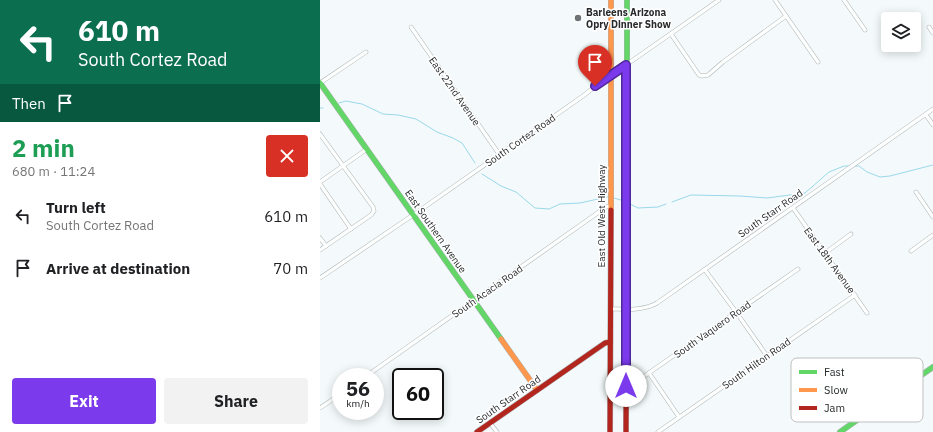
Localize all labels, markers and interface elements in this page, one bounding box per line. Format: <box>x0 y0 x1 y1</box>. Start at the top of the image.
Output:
place label: Barleens Arizona Opry Dinner Show <box>586 6 672 31</box>
text: 610 m <box>78 12 160 49</box>
map controls <box>881 12 921 52</box>
button: layers <box>881 12 921 52</box>
marker: Barleens Arizona Opry Dinner Show <box>573 13 583 23</box>
icon: left <box>12 16 64 68</box>
pin <box>578 45 612 86</box>
text: South Cortez Road <box>78 48 228 71</box>
icon: arrive <box>584 51 606 73</box>
street label: East 22nd Avenue <box>426 54 483 129</box>
icon: arrive <box>54 92 76 114</box>
text: Then <box>12 94 46 113</box>
street label: South Cortez Road <box>483 111 558 170</box>
text: 2 min <box>12 132 75 164</box>
button: close <box>266 135 308 177</box>
text: 680 m · 11:24 <box>12 163 95 180</box>
street label: East Old West Highway <box>595 164 608 268</box>
street label: South Starr Road <box>735 186 805 241</box>
street label: East Southern Avenue <box>402 187 470 276</box>
text: Turn left <box>46 198 106 217</box>
icon: left <box>12 205 34 227</box>
text: 610 m <box>264 207 308 226</box>
text: South Cortez Road <box>46 217 154 234</box>
street label: East 18th Avenue <box>801 225 858 296</box>
icon: arrive <box>12 257 34 279</box>
text: Arrive at destination <box>46 259 190 278</box>
text: 70 m <box>273 259 308 278</box>
street label: South Acacia Road <box>449 262 525 321</box>
street label: South Vaquero Road <box>671 298 753 361</box>
street label: South Hilton Road <box>719 335 793 392</box>
legend <box>791 358 923 422</box>
position arrow <box>605 365 647 407</box>
text: Fast <box>824 365 845 379</box>
speed limit sign: 60 <box>392 368 444 420</box>
street label: South Starr Road <box>473 372 543 427</box>
text: 56 <box>346 375 370 402</box>
button: Exit <box>12 378 156 424</box>
button: Share <box>164 378 308 424</box>
text: Slow <box>824 383 848 397</box>
text: km/h <box>346 397 370 410</box>
text: Jam <box>824 401 845 415</box>

